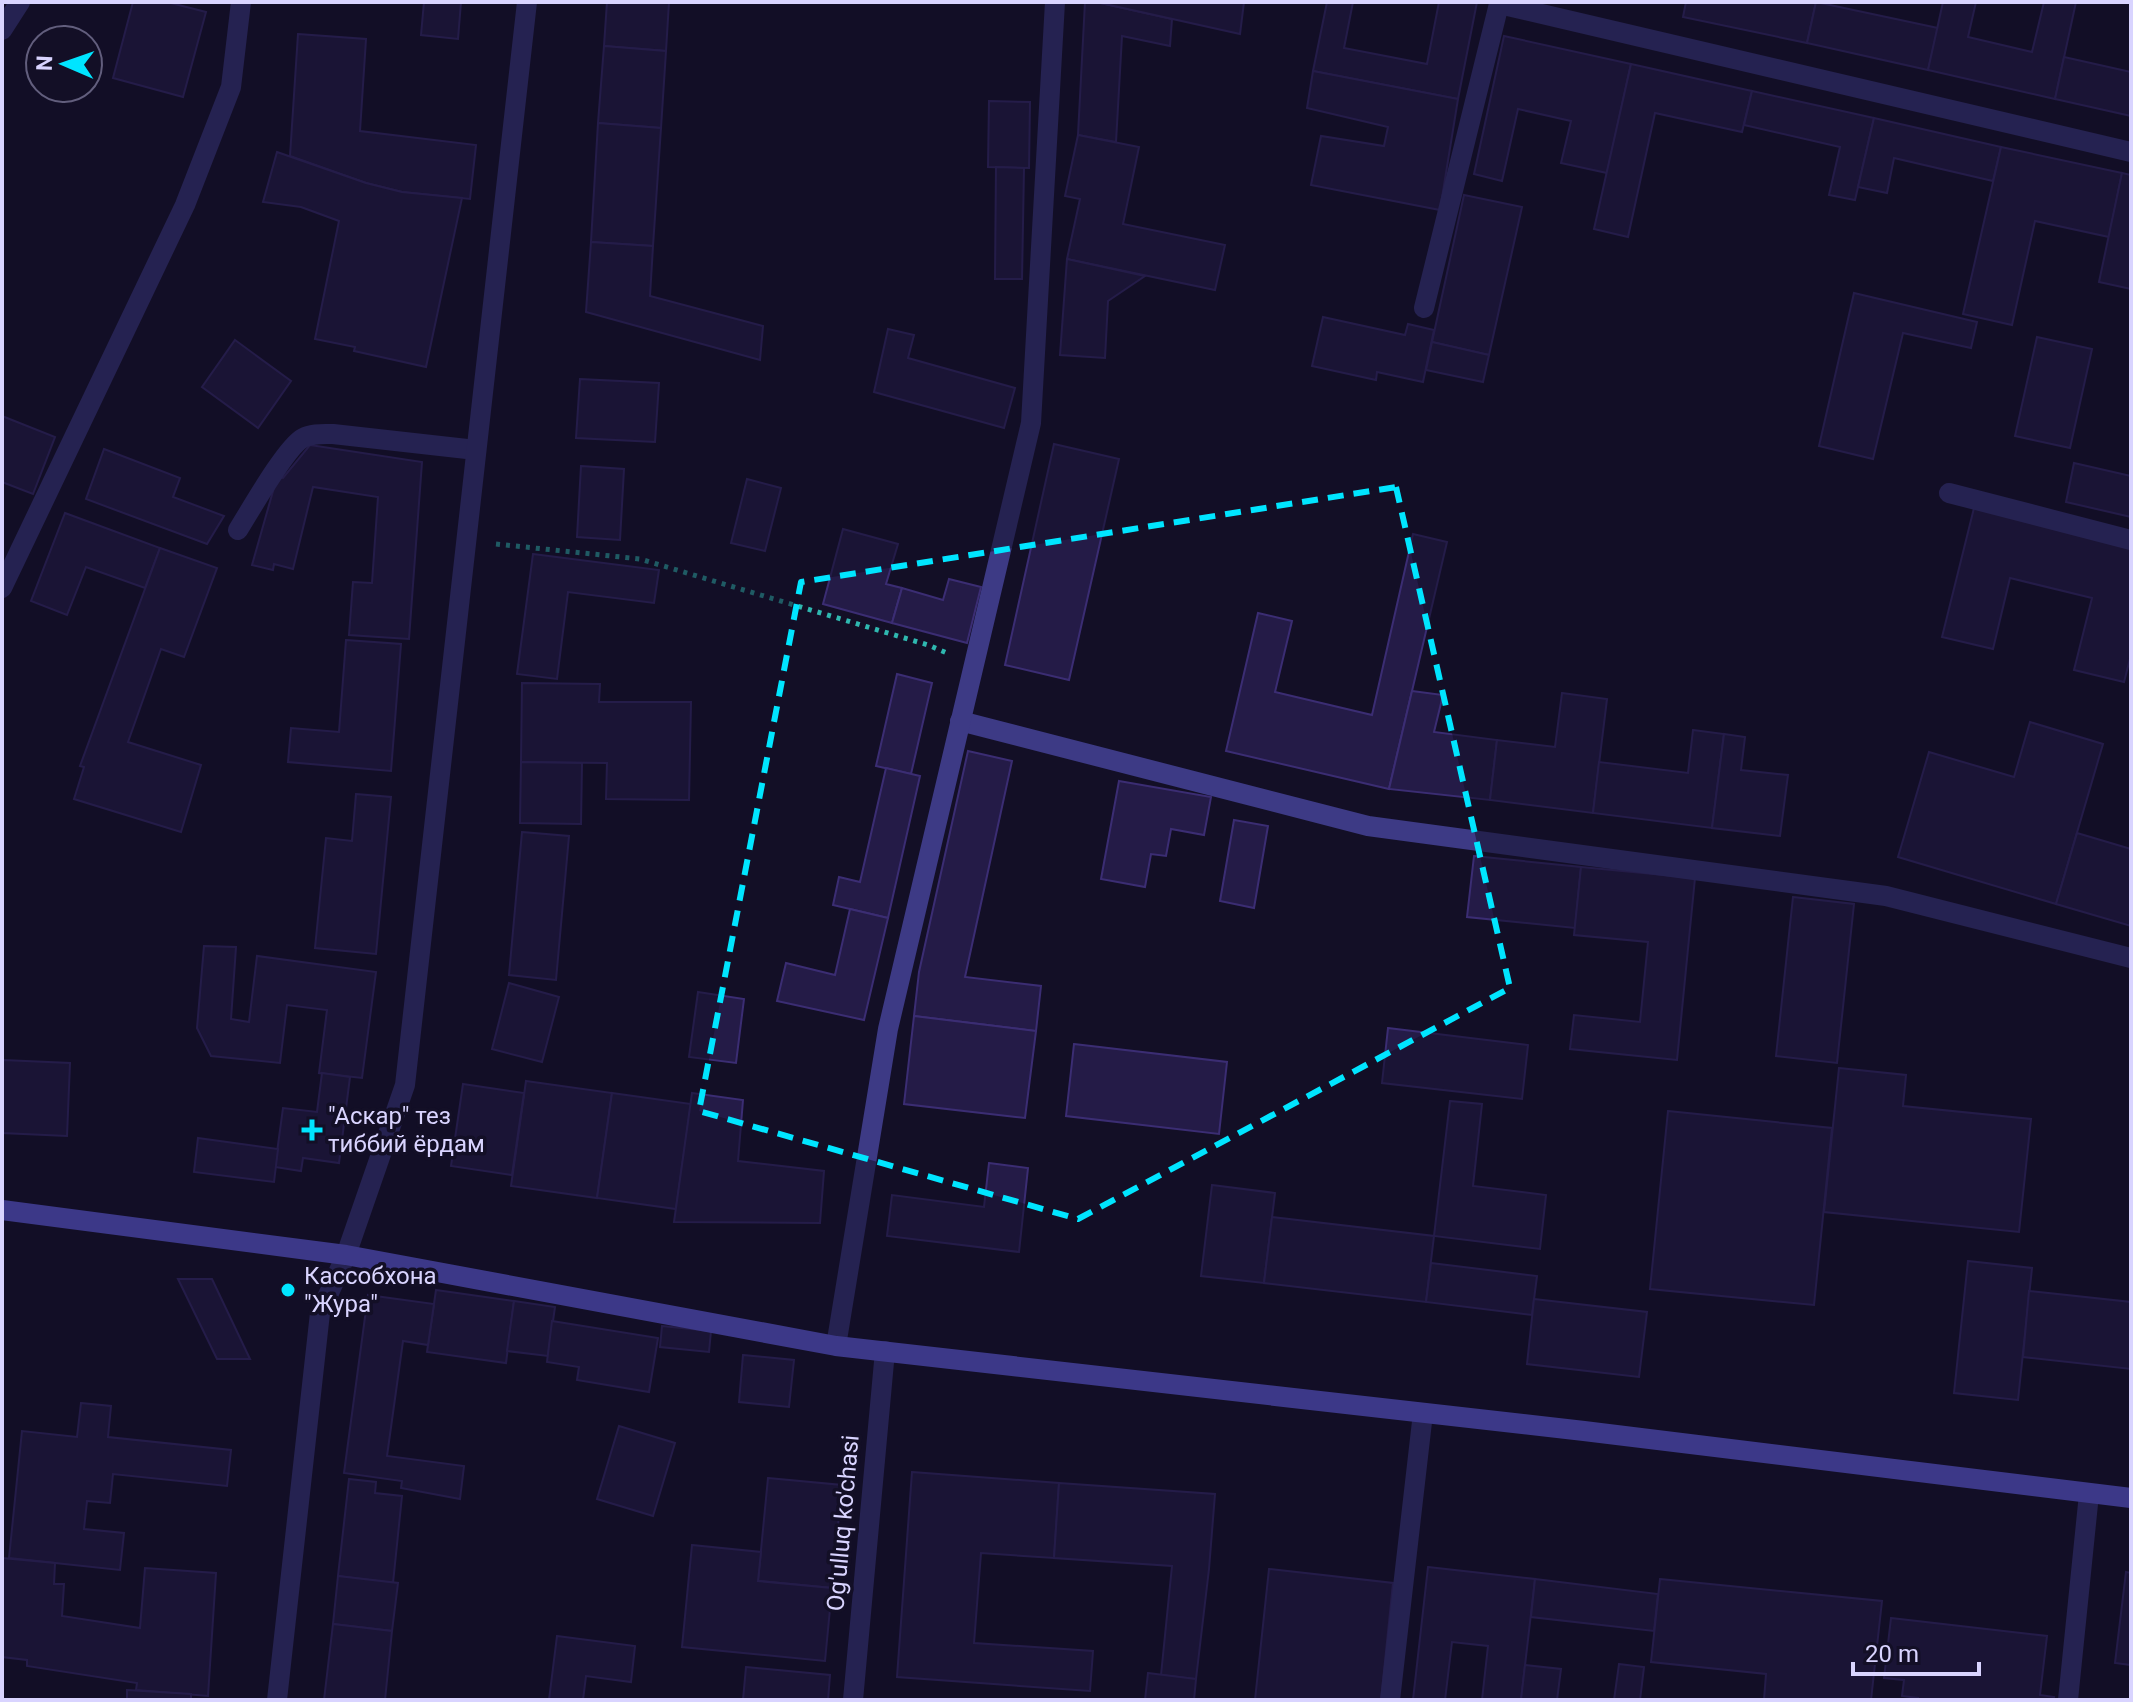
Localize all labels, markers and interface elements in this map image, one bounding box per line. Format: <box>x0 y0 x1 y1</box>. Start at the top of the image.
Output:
north arrow <box>24 24 104 104</box>
text: N <box>32 55 57 72</box>
place label: "Аскар" тез тиббий ёрдам <box>328 1102 485 1158</box>
marker: "Аскар" тез тиббий ёрдам <box>303 1121 321 1139</box>
place label: Кассобхона "Жура" <box>304 1262 437 1318</box>
marker: Кассобхона "Жура" <box>279 1281 297 1299</box>
street label: Og'ulluq ko'chasi <box>821 1434 865 1612</box>
scale bar <box>1853 1626 1979 1676</box>
text: 20 m <box>1865 1640 1919 1668</box>

